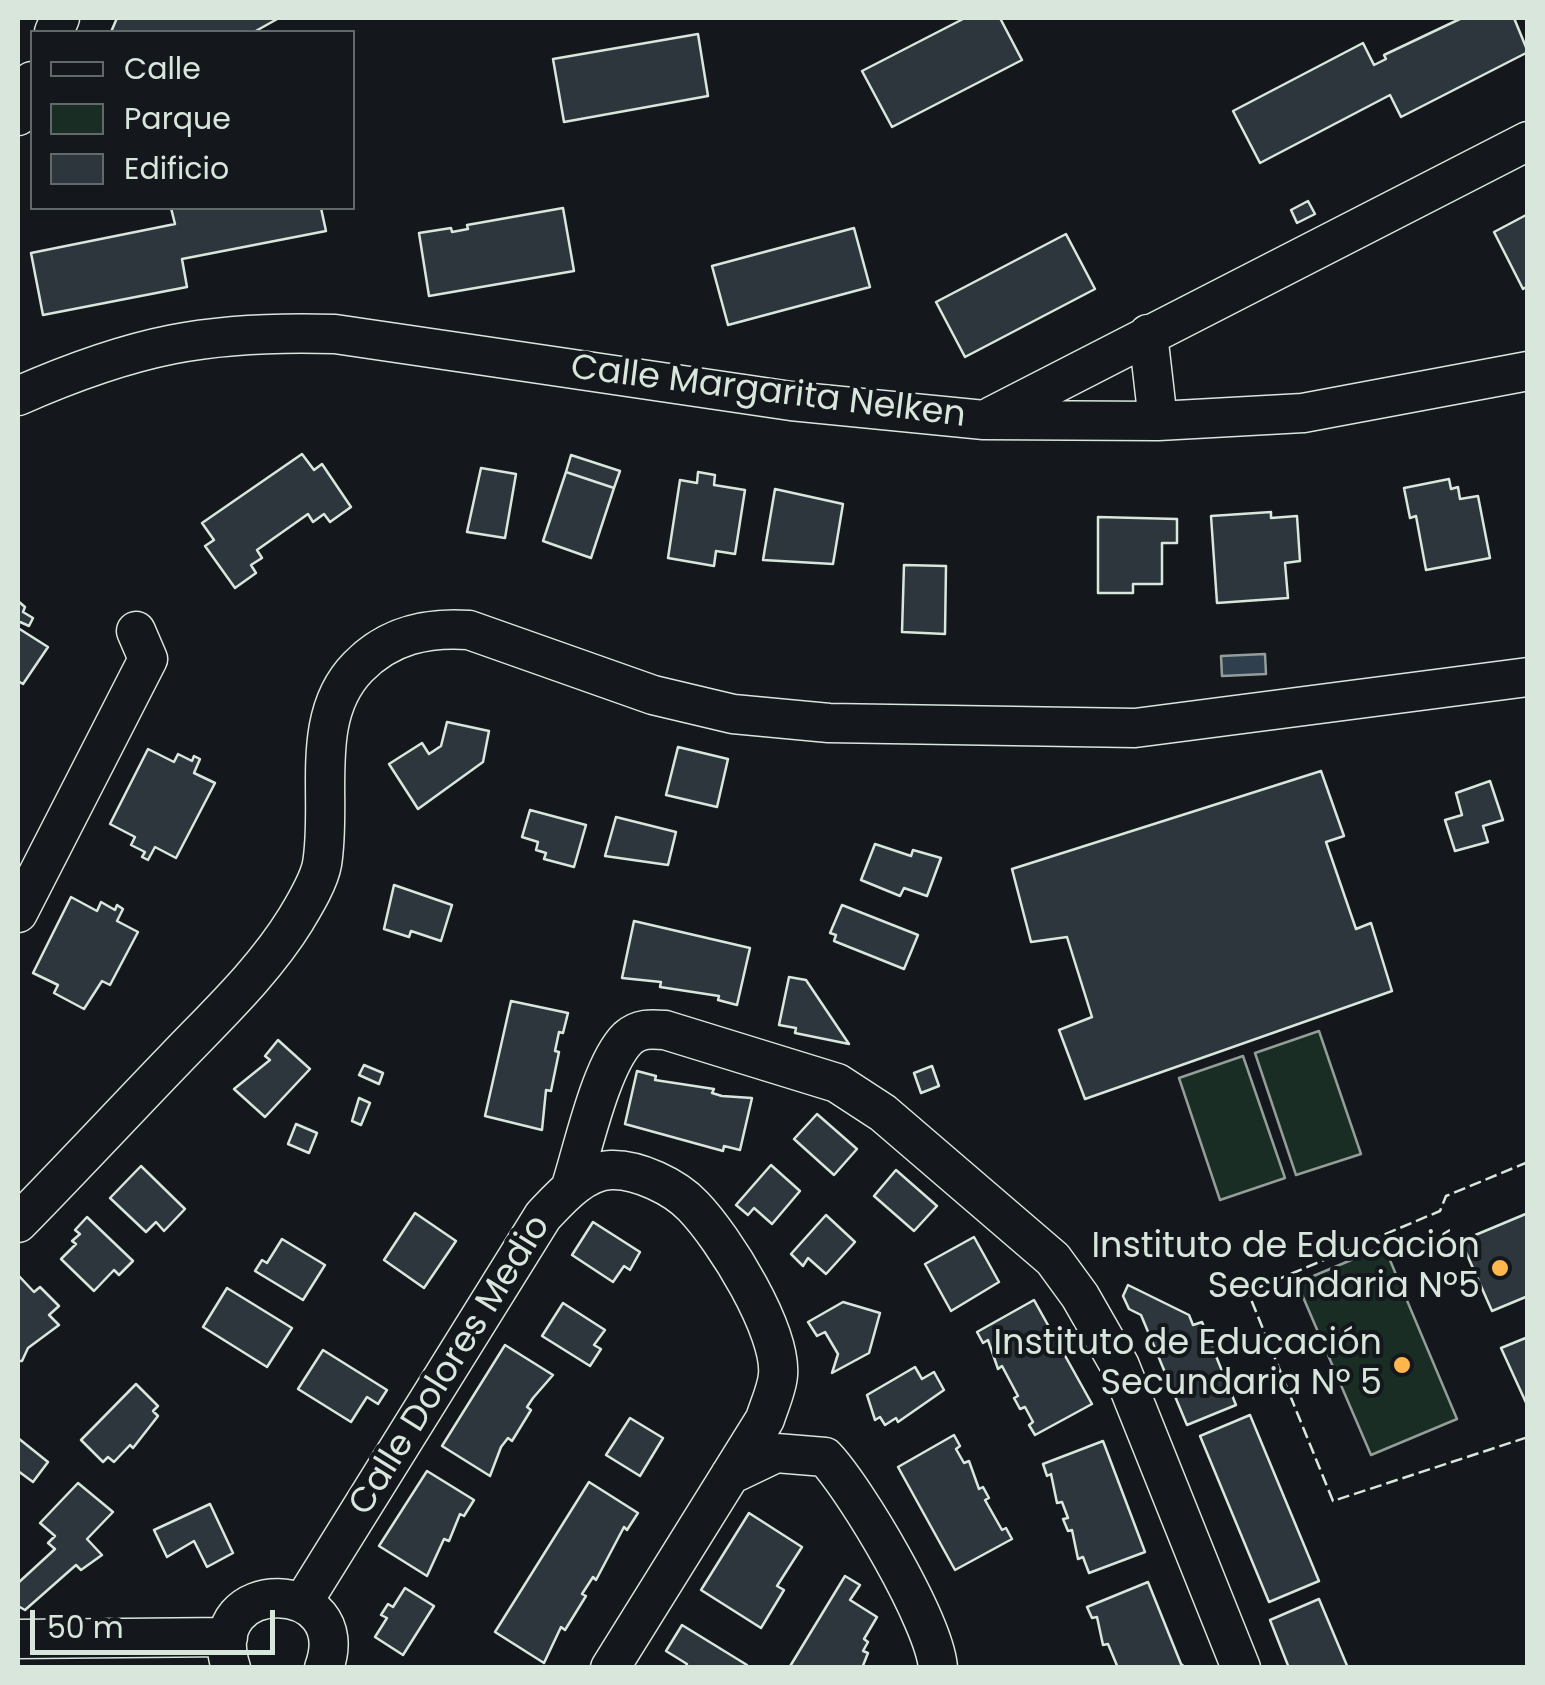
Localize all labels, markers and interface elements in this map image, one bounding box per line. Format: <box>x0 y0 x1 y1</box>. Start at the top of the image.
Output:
legend <box>30 30 355 210</box>
text: Calle <box>124 47 201 90</box>
text: Parque <box>124 97 231 140</box>
text: Edificio <box>124 147 229 190</box>
street label: Calle Margarita Nelken <box>568 348 968 438</box>
street label: Calle Dolores Medio <box>342 1208 560 1524</box>
place label: Instituto de Educación Secundaria Nº5 <box>1091 1227 1480 1309</box>
marker: Instituto de Educación Secundaria Nº5 <box>1489 1257 1511 1279</box>
place label: Instituto de Educación Secundaria Nº 5 <box>993 1324 1382 1406</box>
marker: Instituto de Educación Secundaria Nº 5 <box>1391 1354 1413 1376</box>
scale bar <box>35 1590 280 1652</box>
text: 50 m <box>47 1606 124 1649</box>

